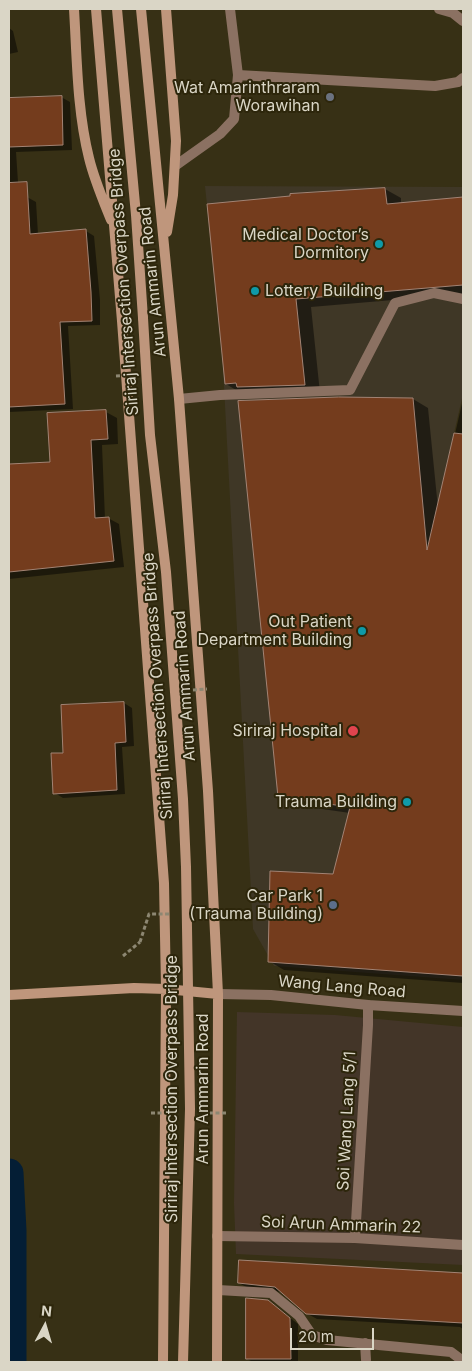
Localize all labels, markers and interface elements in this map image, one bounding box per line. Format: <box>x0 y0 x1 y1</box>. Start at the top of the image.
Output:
place label: Wat Amarinthraram Worawihan <box>174 78 320 116</box>
marker: Wat Amarinthraram Worawihan <box>324 91 336 103</box>
street label: Siriraj Intersection Overpass Bridge <box>105 148 143 416</box>
street label: Arun Ammarin Road <box>136 206 170 358</box>
place label: Medical Doctor’s Dormitory <box>242 225 369 263</box>
marker: Medical Doctor’s Dormitory <box>373 238 385 250</box>
place label: Lottery Building <box>265 281 383 301</box>
marker: Lottery Building <box>249 285 261 297</box>
street label: Siriraj Intersection Overpass Bridge <box>139 552 177 820</box>
street label: Arun Ammarin Road <box>170 610 200 762</box>
place label: Out Patient Department Building <box>198 612 352 650</box>
marker: Out Patient Department Building <box>356 625 368 637</box>
place label: Siriraj Hospital <box>233 721 342 741</box>
marker: Siriraj Hospital <box>346 724 360 738</box>
place label: Trauma Building <box>275 792 397 812</box>
marker: Trauma Building <box>401 796 413 808</box>
place label: Car Park 1 (Trauma Building) <box>189 886 323 924</box>
marker: Car Park 1 (Trauma Building) <box>327 899 339 911</box>
street label: Siriraj Intersection Overpass Bridge <box>162 955 182 1223</box>
street label: Wang Lang Road <box>277 972 407 1002</box>
street label: Arun Ammarin Road <box>193 1013 213 1165</box>
street label: Soi Wang Lang 5/1 <box>334 1051 360 1191</box>
street label: Soi Arun Ammarin 22 <box>261 1213 421 1237</box>
north arrow <box>20 1301 70 1351</box>
text: N <box>40 1302 53 1320</box>
scale bar <box>292 1318 376 1350</box>
text: 20 m <box>298 1327 334 1346</box>

